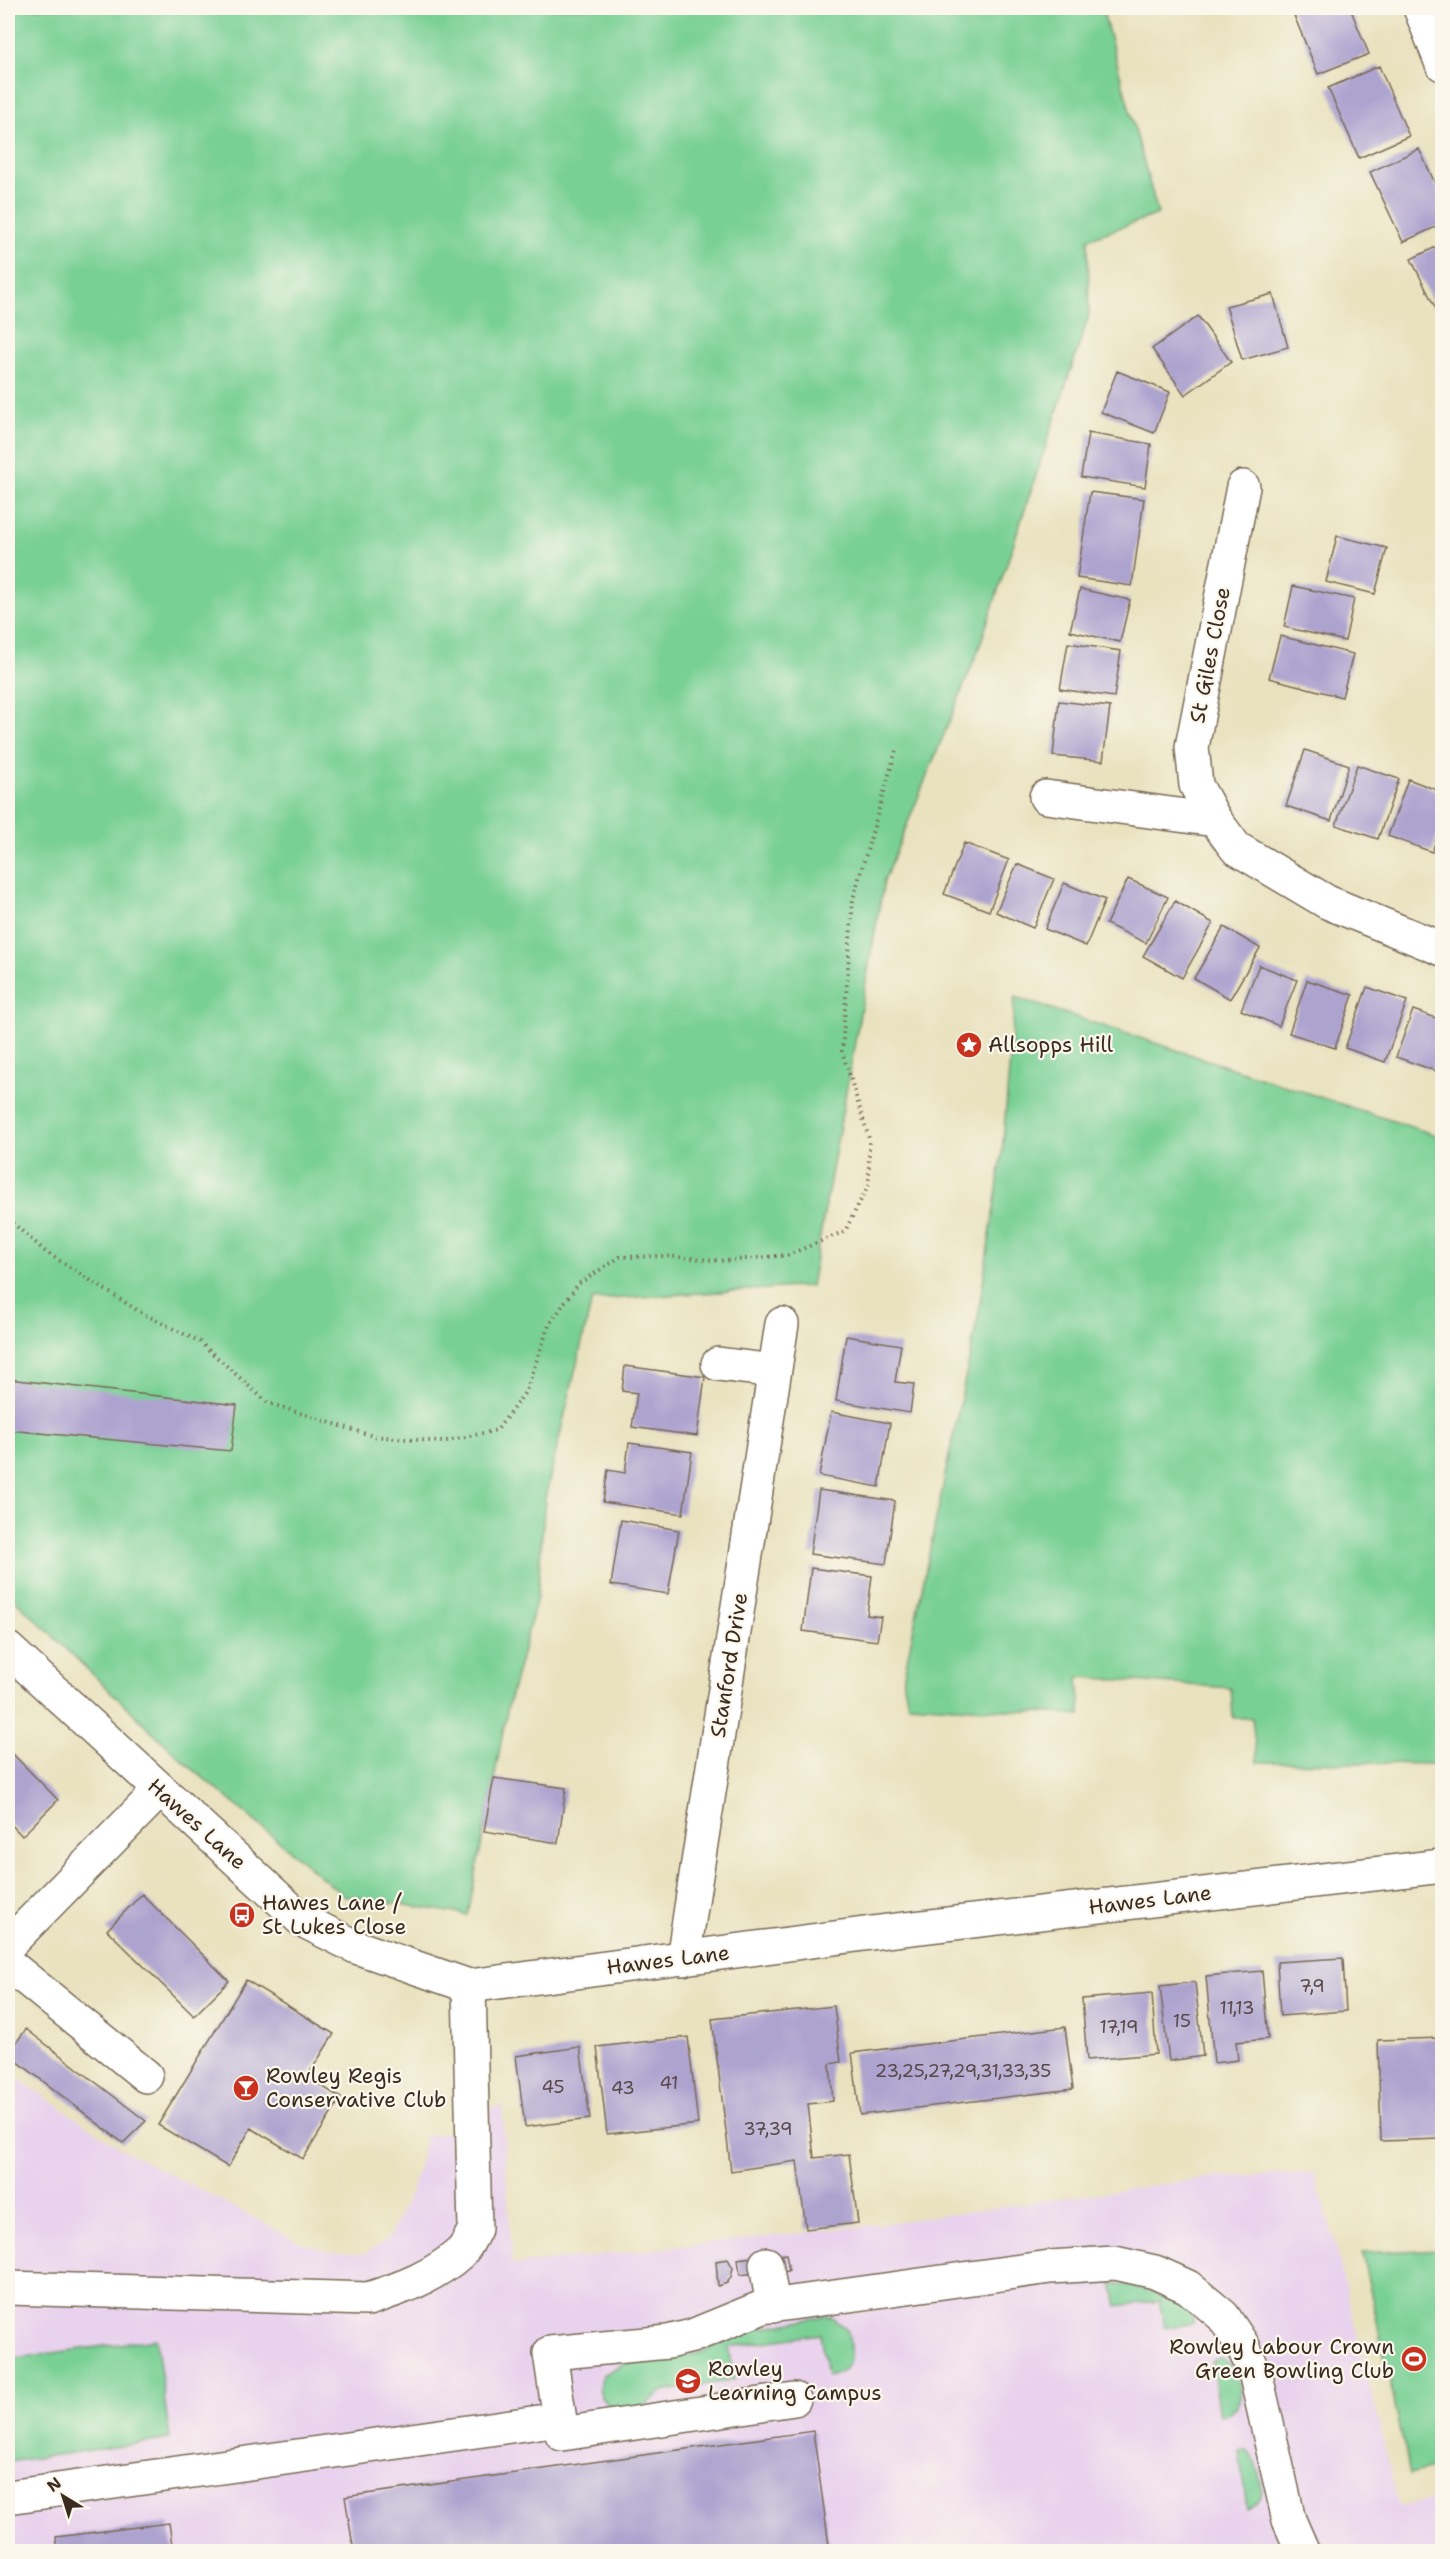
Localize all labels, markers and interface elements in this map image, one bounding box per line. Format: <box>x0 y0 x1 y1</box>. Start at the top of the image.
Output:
street label: St Giles Close <box>1183 585 1237 725</box>
place icon: Allsopps Hill <box>954 1030 984 1060</box>
place label: Allsopps Hill <box>988 1031 1114 1059</box>
street label: Stanford Drive <box>704 1590 754 1740</box>
street label: Hawes Lane <box>142 1772 252 1876</box>
street label: Hawes Lane <box>1087 1879 1213 1921</box>
place label: Hawes Lane / St Lukes Close <box>262 1889 406 1941</box>
bus stop icon: Hawes Lane / St Lukes Close <box>227 1900 257 1930</box>
street label: Hawes Lane <box>605 1939 731 1981</box>
house number: 7,9 <box>1299 1974 1325 1998</box>
house number: 11,13 <box>1219 1996 1255 2020</box>
house number: 15 <box>1173 2009 1191 2033</box>
house number: 17,19 <box>1099 2015 1139 2039</box>
house number: 23,25,27,29,31,33,35 <box>875 2059 1051 2083</box>
place label: Rowley Regis Conservative Club <box>266 2062 447 2114</box>
house number: 41 <box>659 2071 679 2095</box>
bar icon: Rowley Regis Conservative Club <box>231 2073 261 2103</box>
house number: 45 <box>541 2075 565 2099</box>
house number: 43 <box>611 2076 635 2100</box>
house number: 37,39 <box>743 2117 793 2141</box>
place label: Rowley Labour Crown Green Bowling Club <box>1169 2333 1394 2385</box>
sports icon: Rowley Labour Crown Green Bowling Club <box>1399 2344 1429 2374</box>
place label: Rowley Learning Campus <box>708 2355 882 2407</box>
school or university icon: Rowley Learning Campus <box>673 2366 703 2396</box>
north arrow <box>33 2466 93 2526</box>
text: N <box>43 2472 66 2497</box>

